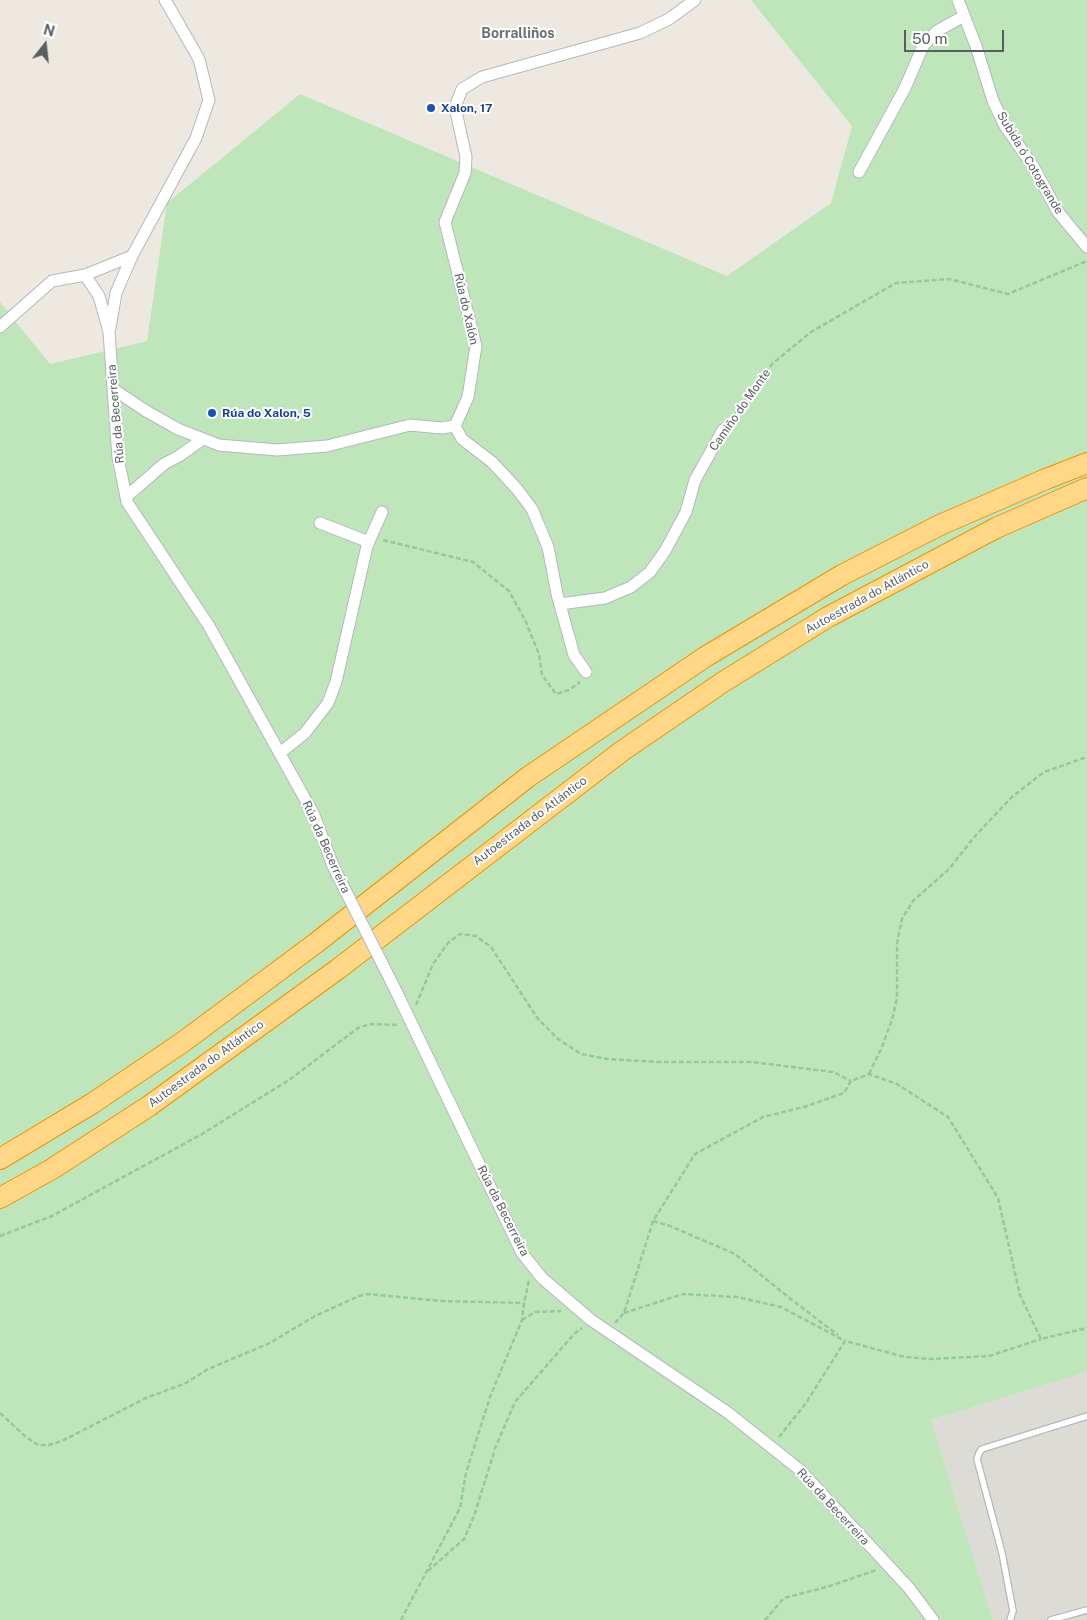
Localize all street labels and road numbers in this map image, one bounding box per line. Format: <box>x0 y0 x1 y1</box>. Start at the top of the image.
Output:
street label: Subida ó Cotogrande <box>994 109 1066 217</box>
street label: Rúa do Xalón <box>451 272 481 346</box>
street label: Rúa da Becerreira <box>104 364 128 464</box>
street label: Camiño do Monte <box>706 366 774 454</box>
street label: Autoestrada do Atlántico <box>803 557 931 637</box>
street label: Autoestrada do Atlántico <box>470 773 590 869</box>
street label: Rúa da Becerreira <box>299 799 353 895</box>
street label: Autoestrada do Atlántico <box>146 1017 266 1111</box>
street label: Rúa da Becerreira <box>474 1163 532 1259</box>
street label: Rúa da Becerreira <box>794 1466 872 1548</box>

